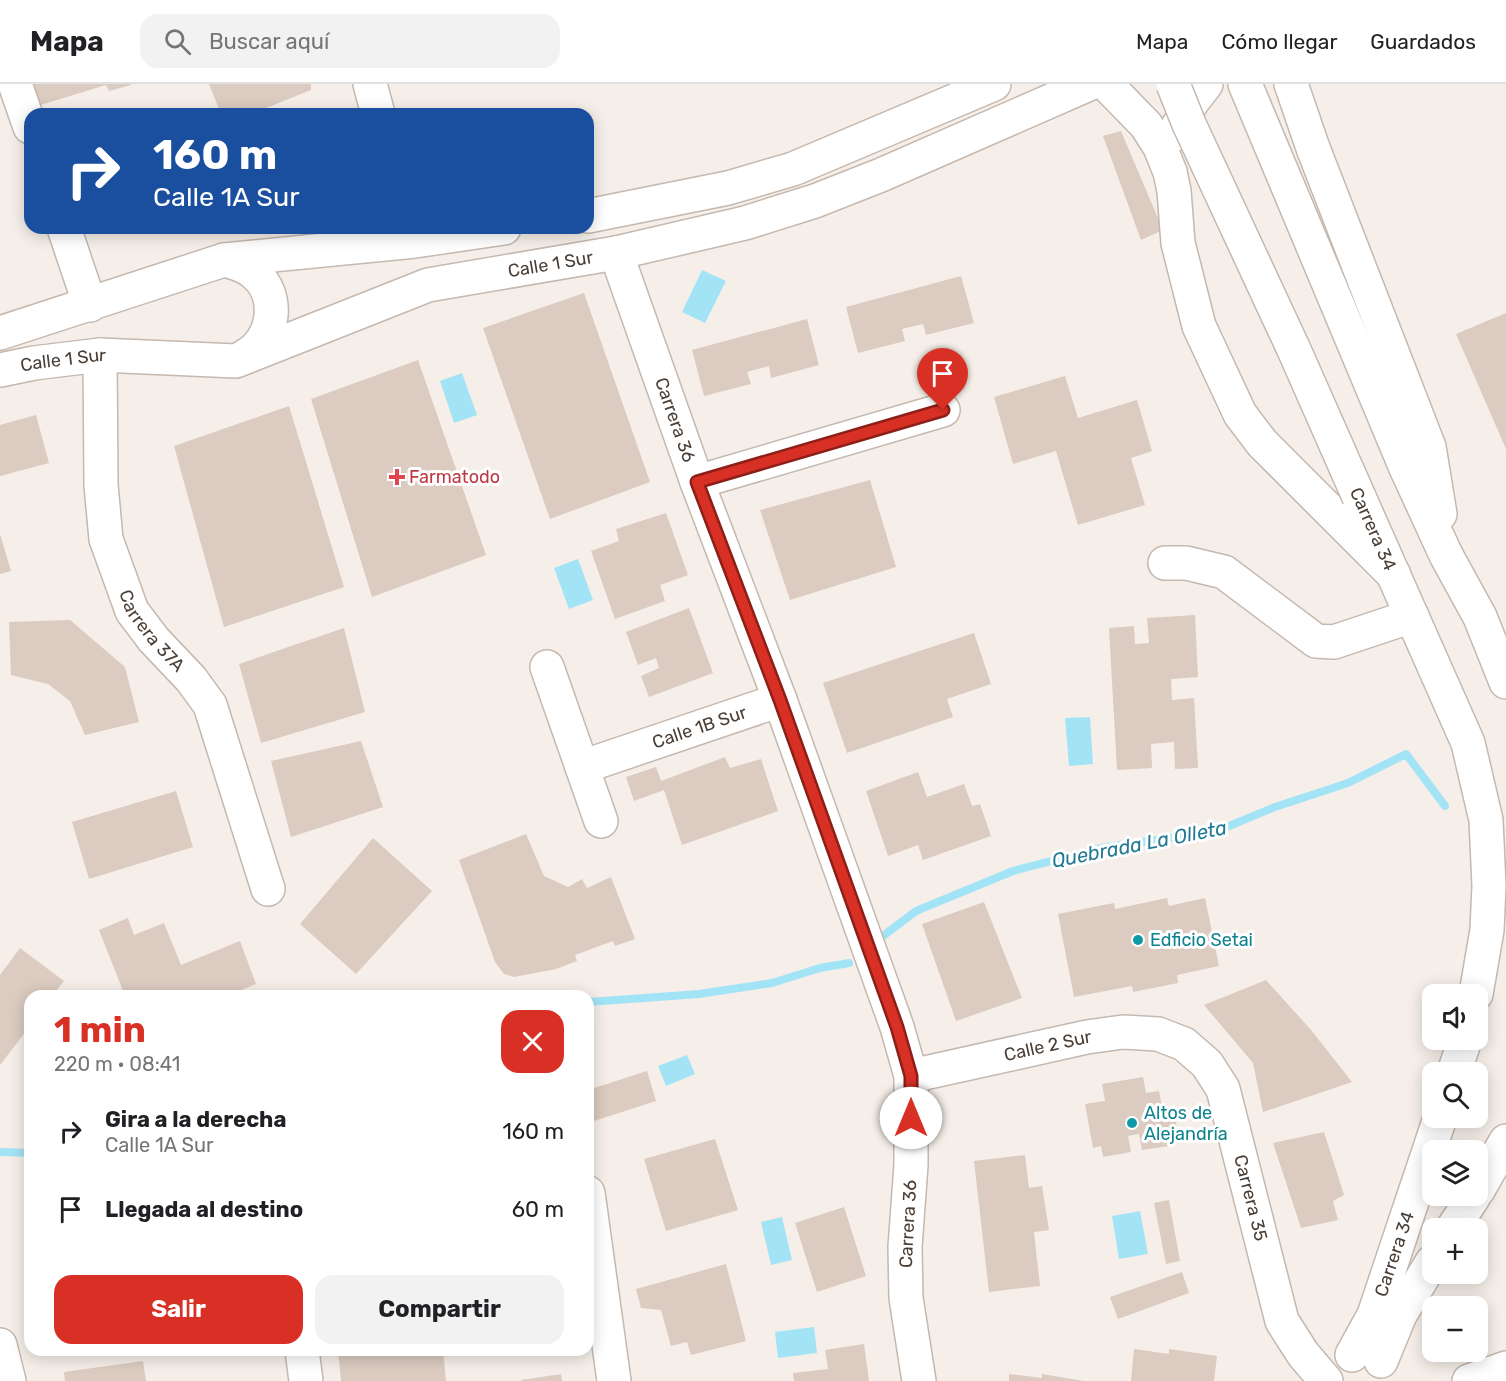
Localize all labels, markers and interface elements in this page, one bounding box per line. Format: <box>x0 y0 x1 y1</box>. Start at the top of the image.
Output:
search box <box>140 14 560 68</box>
text: Mapa <box>30 25 104 58</box>
icon: search <box>161 25 194 58</box>
text: Buscar aquí <box>209 28 329 55</box>
text: Mapa <box>1136 29 1188 54</box>
text: Cómo llegar <box>1221 29 1337 54</box>
text: Guardados <box>1370 29 1476 54</box>
text: 160 m <box>153 130 277 180</box>
icon: right <box>54 132 132 210</box>
text: Calle 1A Sur <box>153 181 300 213</box>
street label: Calle 1 Sur <box>506 246 595 282</box>
street label: Calle 1 Sur <box>18 344 107 377</box>
pin <box>917 348 968 410</box>
icon: arrive <box>926 357 959 390</box>
street label: Carrera 36 <box>650 375 700 465</box>
place label: Farmatodo <box>409 466 500 488</box>
marker: Farmatodo <box>390 470 404 484</box>
street label: Carrera 34 <box>1345 484 1401 574</box>
street label: Carrera 37A <box>114 587 189 676</box>
street label: Calle 1B Sur <box>649 701 750 753</box>
water label: Quebrada La Olleta <box>1049 815 1229 873</box>
place label: Edficio Setai <box>1150 929 1253 951</box>
marker: Edficio Setai <box>1131 933 1145 947</box>
map controls <box>1422 984 1488 1362</box>
button: sound <box>1422 984 1488 1050</box>
text: 1 min <box>54 1008 146 1051</box>
button: close <box>501 1010 564 1073</box>
street label: Calle 2 Sur <box>1002 1025 1093 1066</box>
text: 220 m · 08:41 <box>54 1052 180 1076</box>
button: search <box>1422 1062 1488 1128</box>
position arrow <box>879 1086 943 1150</box>
place label: Altos de Alejandría <box>1144 1102 1228 1145</box>
text: Gira a la derecha <box>105 1106 286 1133</box>
icon: right <box>54 1115 87 1148</box>
marker: Altos de Alejandría <box>1125 1116 1139 1130</box>
text: 160 m <box>502 1118 564 1145</box>
text: Calle 1A Sur <box>105 1133 214 1157</box>
button: layers <box>1422 1140 1488 1206</box>
street label: Carrera 35 <box>1229 1152 1272 1243</box>
street label: Carrera 36 <box>895 1179 921 1269</box>
icon: arrive <box>54 1193 87 1226</box>
text: Llegada al destino <box>105 1196 303 1223</box>
text: 60 m <box>512 1196 564 1223</box>
street label: Carrera 34 <box>1370 1208 1419 1299</box>
button: + <box>1422 1218 1488 1284</box>
button: Salir <box>54 1275 303 1344</box>
button: Compartir <box>315 1275 564 1344</box>
button: − <box>1422 1296 1488 1362</box>

